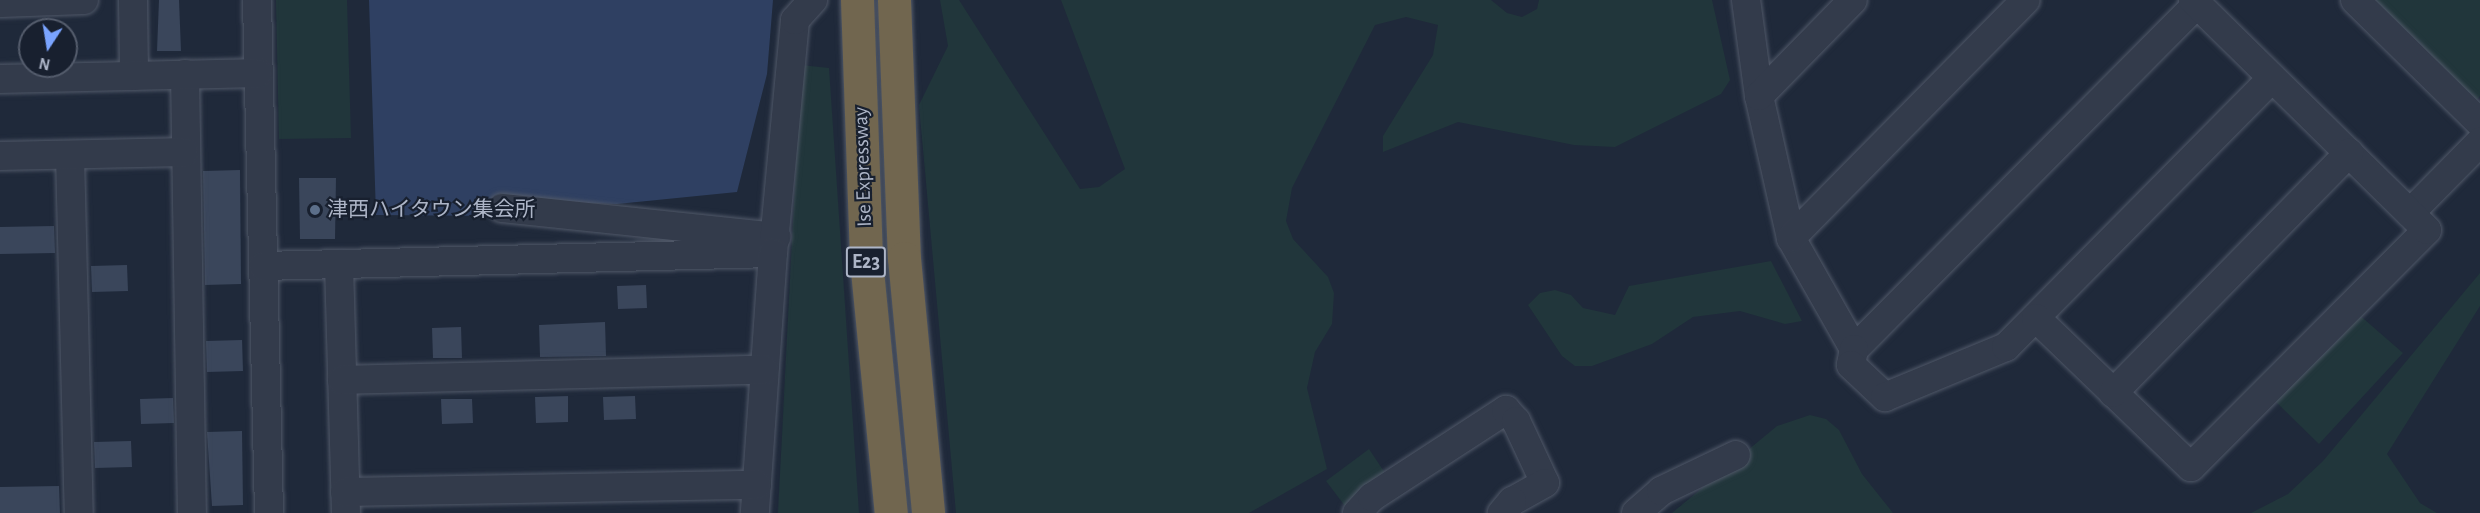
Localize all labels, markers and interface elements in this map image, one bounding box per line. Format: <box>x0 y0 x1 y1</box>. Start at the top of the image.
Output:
north arrow <box>18 18 78 78</box>
text: N <box>38 55 52 73</box>
street label: Ise Expressway <box>848 107 878 227</box>
place label: 津西ハイタウン集会所 <box>327 197 537 223</box>
marker: 津西ハイタウン集会所 <box>308 203 322 217</box>
road number: E23 <box>845 245 887 279</box>

